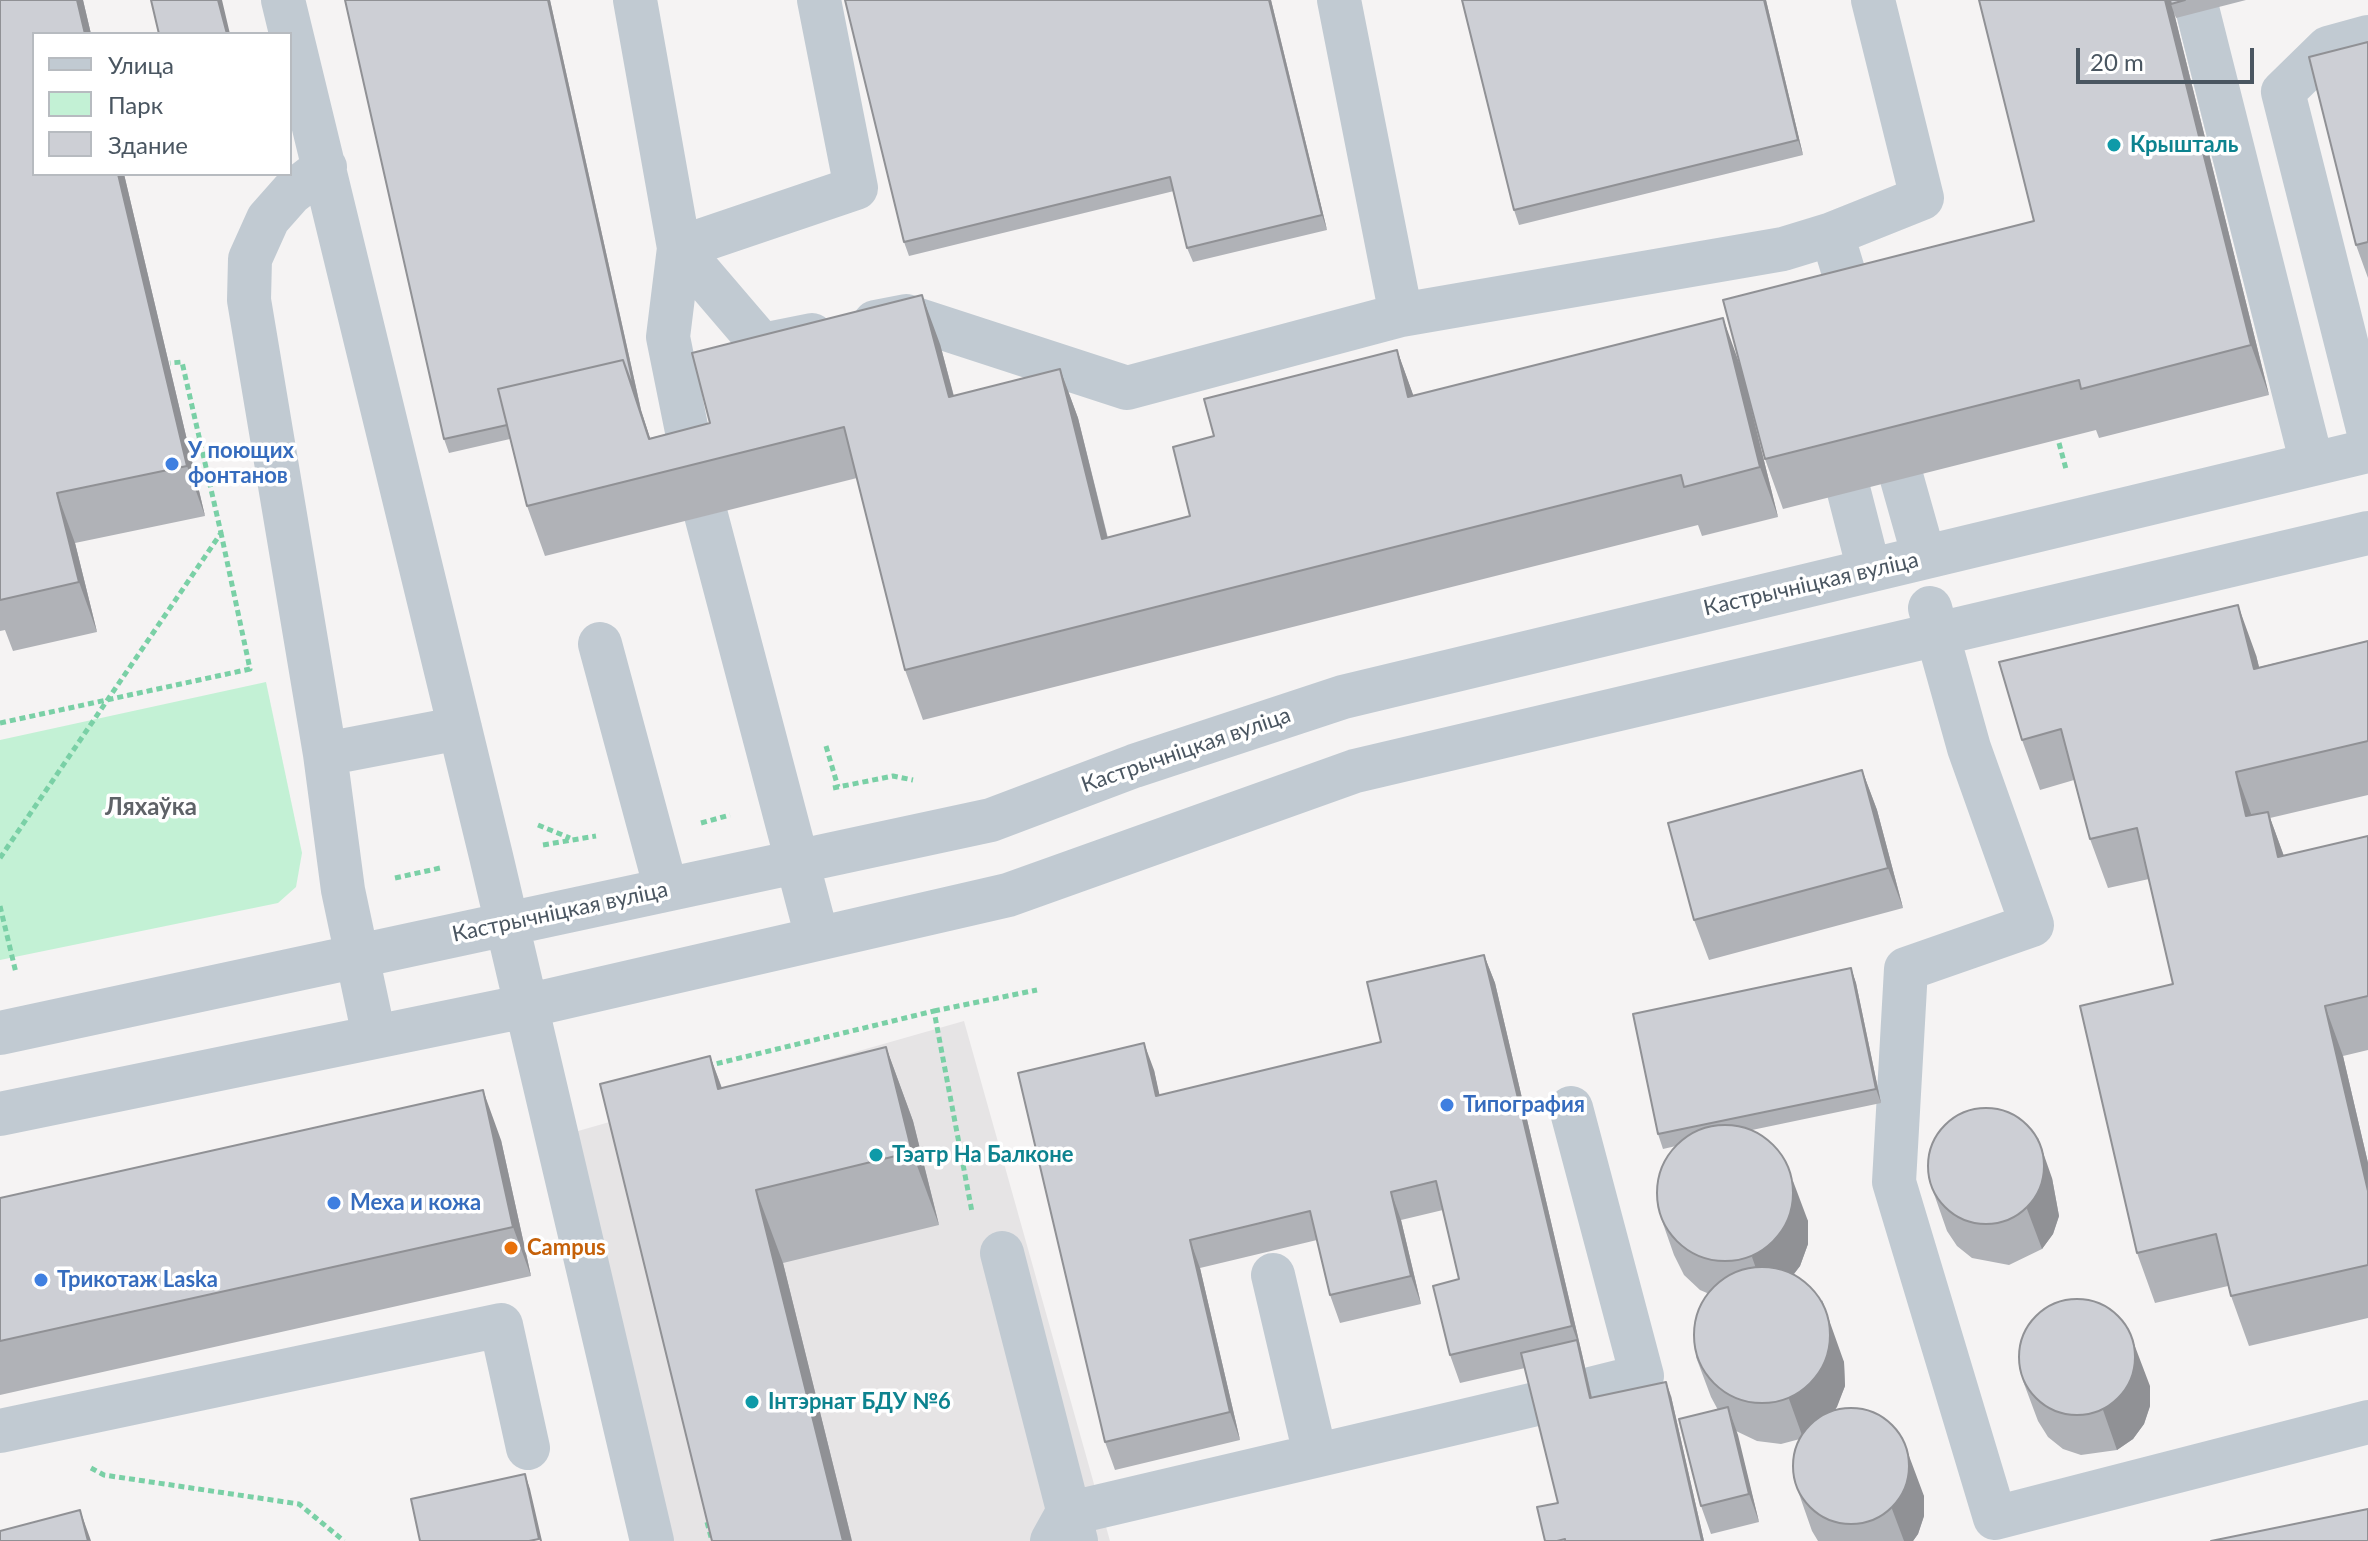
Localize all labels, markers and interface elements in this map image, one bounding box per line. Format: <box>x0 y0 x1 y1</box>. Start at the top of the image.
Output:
legend <box>32 32 292 176</box>
scale bar <box>2080 32 2258 82</box>
text: 20 m <box>2090 47 2144 76</box>
text: Улица <box>108 50 174 79</box>
text: Парк <box>108 90 163 119</box>
text: Здание <box>108 130 188 159</box>
place label: Крышталь <box>2130 132 2238 158</box>
marker: Крышталь <box>2105 136 2123 154</box>
place label: У поющих фонтанов <box>188 438 294 490</box>
marker: У поющих фонтанов <box>163 455 181 473</box>
street label: Кастрычніцкая вуліца <box>1701 546 1921 622</box>
street label: Кастрычніцкая вуліца <box>1078 702 1294 798</box>
district label: Ляхаўка <box>105 793 197 821</box>
street label: Кастрычніцкая вуліца <box>450 876 670 948</box>
place label: Типография <box>1463 1092 1585 1118</box>
marker: Типография <box>1438 1096 1456 1114</box>
place label: Тэатр На Балконе <box>892 1142 1073 1168</box>
marker: Тэатр На Балконе <box>867 1146 885 1164</box>
place label: Меха и кожа <box>350 1190 481 1216</box>
marker: Меха и кожа <box>325 1194 343 1212</box>
place label: Campus <box>527 1235 606 1261</box>
marker: Campus <box>502 1239 520 1257</box>
place label: Трикотаж Laska <box>57 1267 218 1293</box>
marker: Трикотаж Laska <box>32 1271 50 1289</box>
place label: Інтэрнат БДУ №6 <box>768 1389 951 1415</box>
marker: Інтэрнат БДУ №6 <box>743 1393 761 1411</box>

